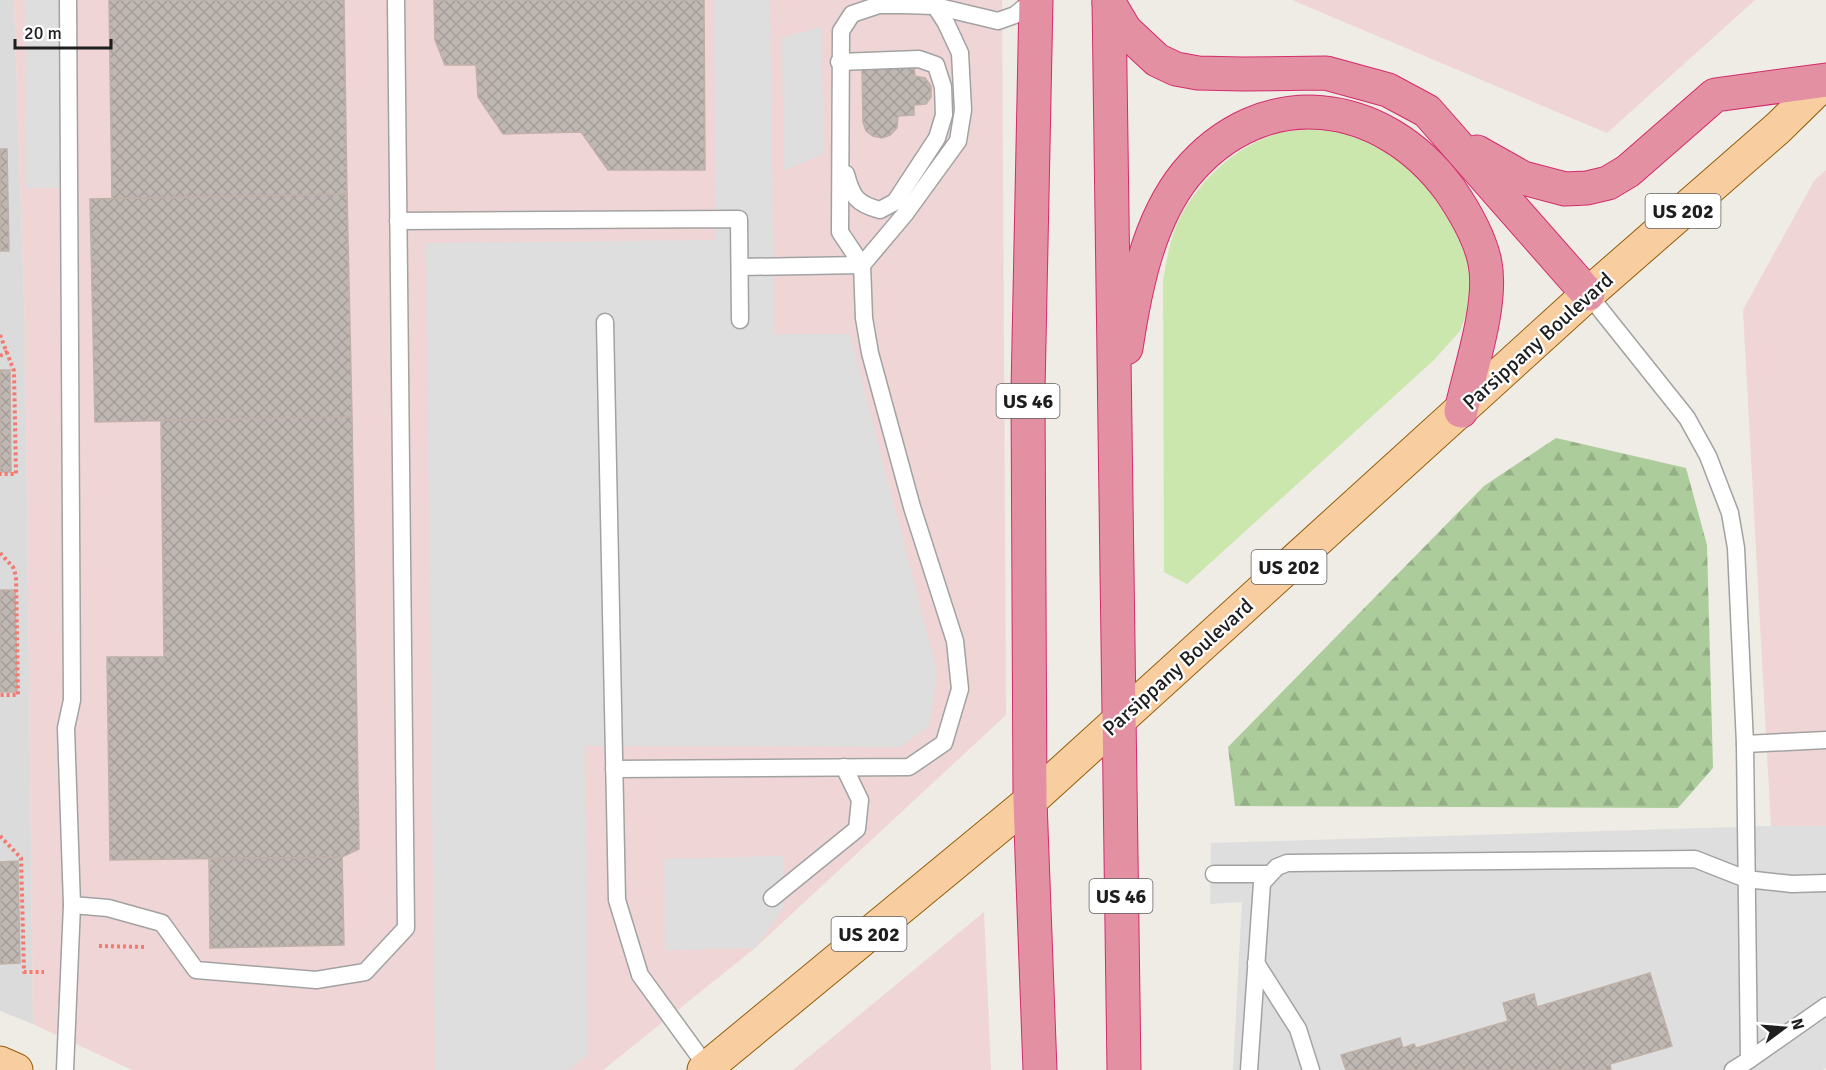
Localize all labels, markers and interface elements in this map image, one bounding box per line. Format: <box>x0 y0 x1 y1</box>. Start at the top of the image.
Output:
scale bar <box>15 12 111 50</box>
text: 20 m <box>24 22 62 44</box>
road number: US 202 <box>1646 194 1720 228</box>
street label: Parsippany Boulevard <box>1457 267 1619 415</box>
road number: US 46 <box>996 384 1060 418</box>
road number: US 202 <box>1252 550 1326 584</box>
street label: Parsippany Boulevard <box>1097 593 1259 741</box>
road number: US 46 <box>1090 879 1152 913</box>
road number: US 202 <box>832 917 906 951</box>
north arrow <box>1754 998 1814 1058</box>
text: N <box>1786 1016 1809 1032</box>

